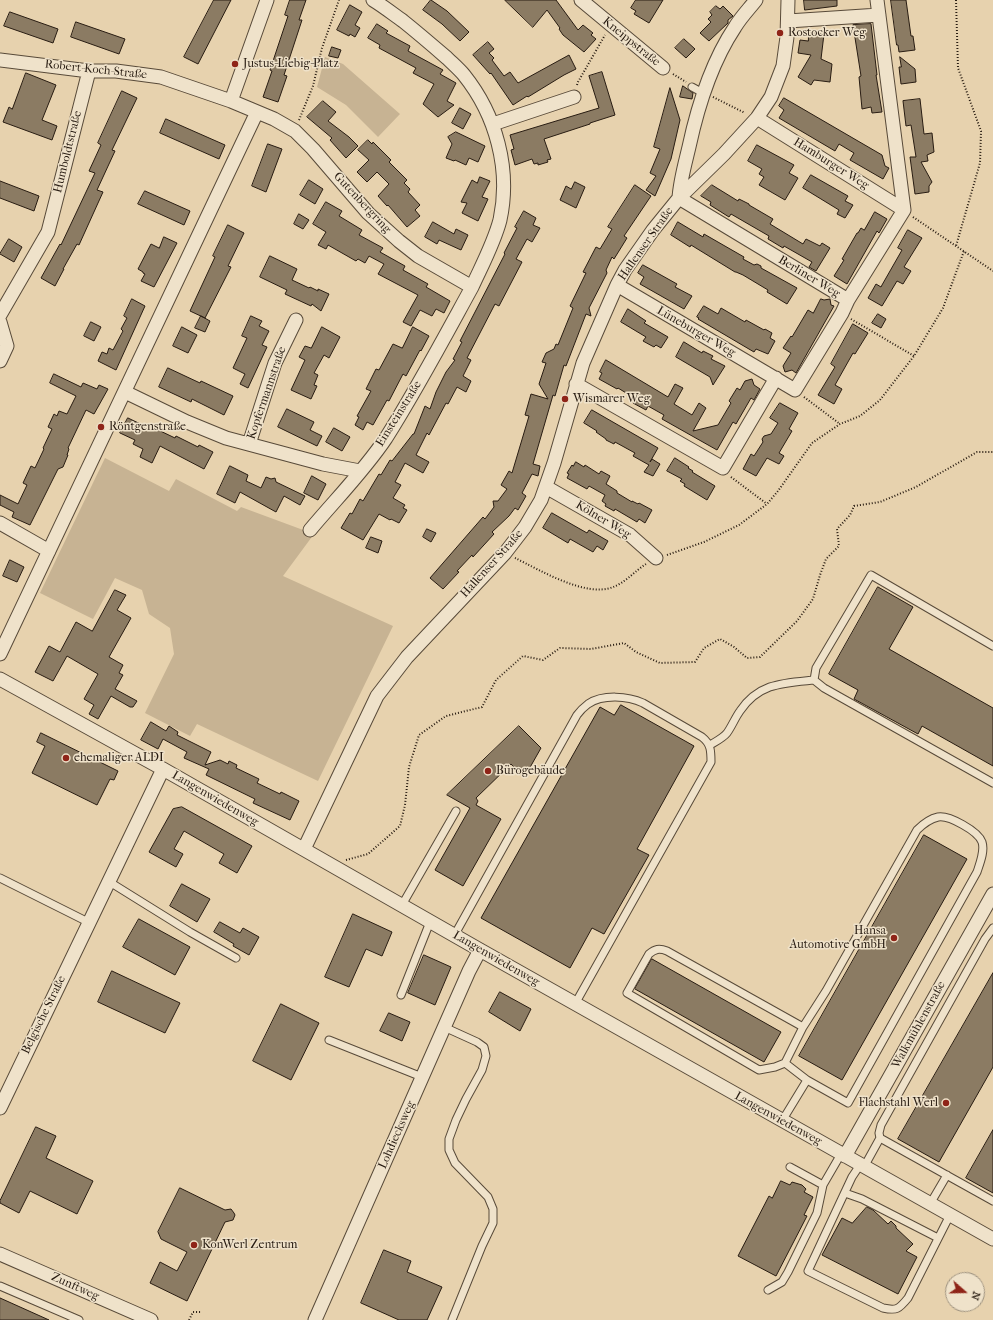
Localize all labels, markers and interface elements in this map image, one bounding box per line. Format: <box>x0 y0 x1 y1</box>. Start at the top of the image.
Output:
street label: Kneippstraße <box>599 14 663 70</box>
place label: Rostocker Weg <box>788 26 866 40</box>
marker: Rostocker Weg <box>775 28 785 38</box>
street label: Robert-Koch-Straße <box>44 57 148 83</box>
place label: Justus-Liebig-Platz <box>243 57 339 71</box>
marker: Justus-Liebig-Platz <box>230 59 240 69</box>
street label: Humboldtstraße <box>51 109 85 195</box>
street label: Hamburger Weg <box>791 135 871 193</box>
street label: Gutenbergring <box>330 170 394 236</box>
street label: Hallenser Straße <box>615 205 677 283</box>
street label: Berliner Weg <box>776 253 842 301</box>
street label: Lüneburger Weg <box>654 304 738 360</box>
street label: Kopfermannstraße <box>244 345 290 441</box>
street label: Einsteinstraße <box>373 378 425 450</box>
place label: Wismarer Weg <box>573 392 650 406</box>
marker: Wismarer Weg <box>560 394 570 404</box>
place label: Röntgenstraße <box>109 420 186 434</box>
marker: Röntgenstraße <box>96 422 106 432</box>
street label: Kölner Weg <box>573 498 633 542</box>
street label: Hallenser Straße <box>458 527 526 601</box>
place label: ehemaliger ALDI <box>74 751 164 765</box>
marker: ehemaliger ALDI <box>61 753 71 763</box>
place label: Bürogebäude <box>496 764 565 778</box>
marker: Bürogebäude <box>483 766 493 776</box>
street label: Langenwiedenweg <box>169 768 261 830</box>
place label: Hansa Automotive GmbH <box>789 924 886 952</box>
street label: Langenwiedenweg <box>450 928 542 990</box>
marker: Hansa Automotive GmbH <box>889 933 899 943</box>
street label: Belgische Straße <box>19 973 69 1057</box>
street label: Walkmühlenstraße <box>889 979 949 1071</box>
street label: Langenwiedenweg <box>732 1089 824 1149</box>
place label: Flachstahl Werl <box>858 1096 938 1110</box>
marker: Flachstahl Werl <box>941 1098 951 1108</box>
street label: Lohdiecksweg <box>376 1099 418 1171</box>
place label: KonWerl Zentrum <box>202 1238 297 1252</box>
marker: KonWerl Zentrum <box>189 1240 199 1250</box>
street label: Zunftweg <box>49 1270 101 1304</box>
north arrow <box>945 1272 985 1312</box>
text: N <box>968 1290 983 1302</box>

